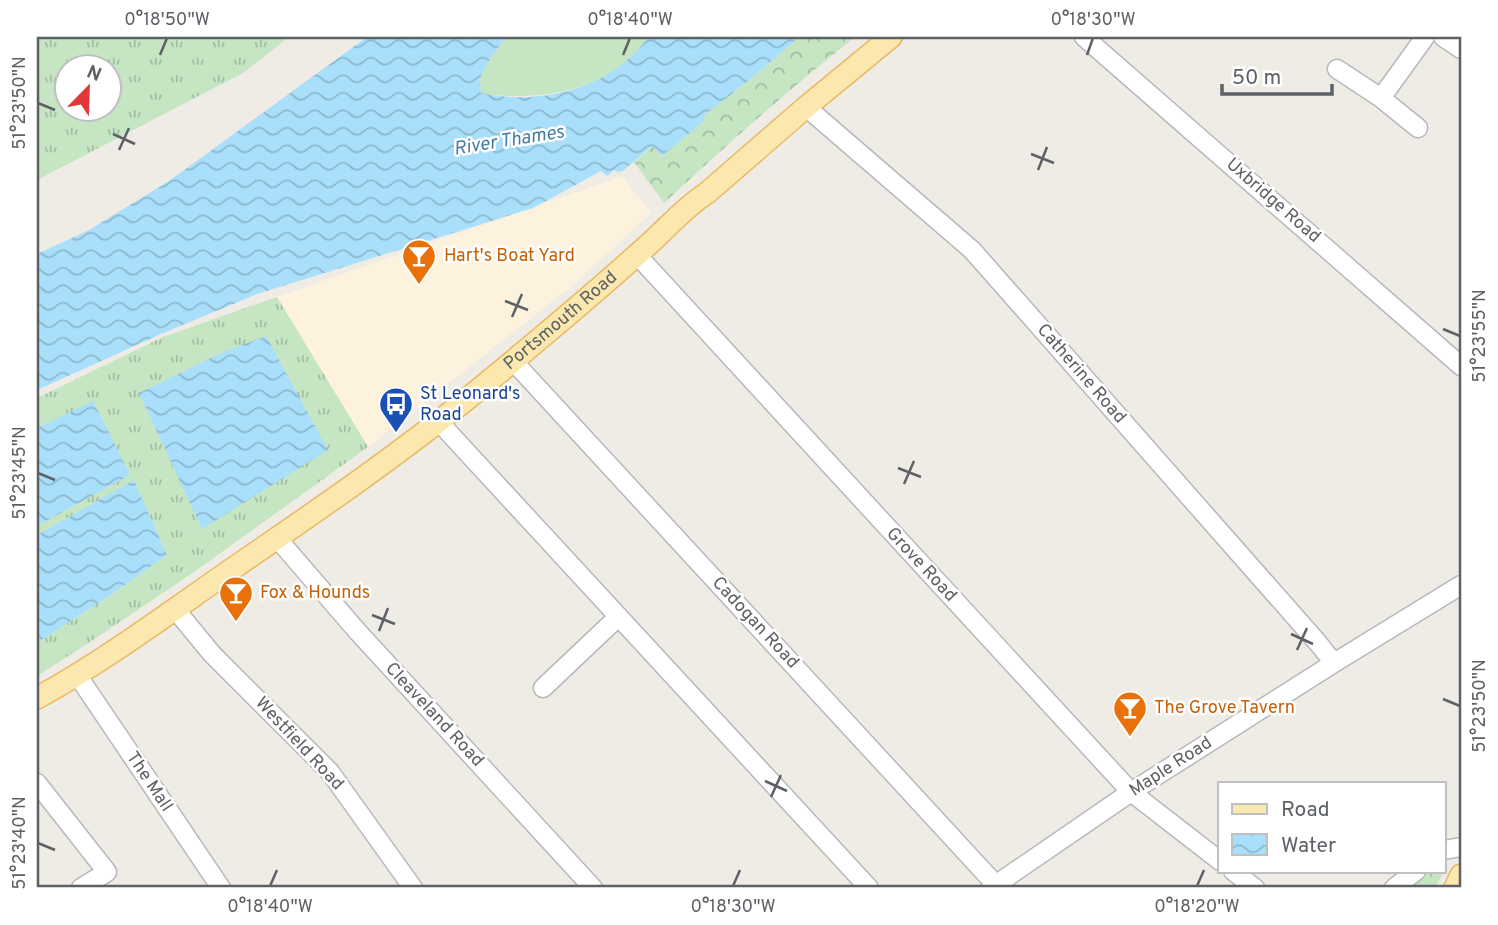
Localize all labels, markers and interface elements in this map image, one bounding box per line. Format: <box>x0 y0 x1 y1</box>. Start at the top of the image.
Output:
text: 0°18'50"W <box>124 9 210 32</box>
text: 0°18'40"W <box>587 9 673 32</box>
text: 0°18'30"W <box>1050 9 1136 32</box>
north arrow <box>52 52 122 122</box>
scale bar <box>1222 52 1332 96</box>
text: 51°23'50"N <box>9 56 32 150</box>
text: N <box>83 60 105 88</box>
text: 50 m <box>1232 65 1281 92</box>
water label: River Thames <box>452 120 566 162</box>
street label: Uxbridge Road <box>1221 154 1325 248</box>
bar icon: Hart's Boat Yard <box>400 237 438 286</box>
place label: Hart's Boat Yard <box>444 245 575 268</box>
street label: Portsmouth Road <box>499 266 622 375</box>
text: 51°23'55"N <box>1469 289 1492 383</box>
street label: Catherine Road <box>1031 319 1131 429</box>
place label: St Leonard's Road <box>420 383 521 427</box>
bus stop icon: St Leonard's Road <box>377 385 415 434</box>
text: 51°23'45"N <box>9 426 32 520</box>
street label: Grove Road <box>881 523 961 607</box>
street label: Cadogan Road <box>706 572 804 674</box>
bar icon: Fox & Hounds <box>217 574 255 623</box>
place label: Fox & Hounds <box>260 582 370 605</box>
street label: Cleaveland Road <box>380 658 488 772</box>
text: 51°23'50"N <box>1469 659 1492 753</box>
bar icon: The Grove Tavern <box>1111 689 1149 738</box>
street label: Westfield Road <box>250 692 348 796</box>
place label: The Grove Tavern <box>1154 697 1295 720</box>
street label: Maple Road <box>1125 732 1217 802</box>
street label: The Mall <box>121 748 177 816</box>
legend <box>1218 782 1446 872</box>
text: 51°23'40"N <box>9 796 32 890</box>
text: Road <box>1281 797 1330 824</box>
text: Water <box>1281 833 1336 860</box>
text: 0°18'40"W <box>227 896 313 919</box>
text: 0°18'30"W <box>690 896 776 919</box>
text: 0°18'20"W <box>1154 896 1240 919</box>

